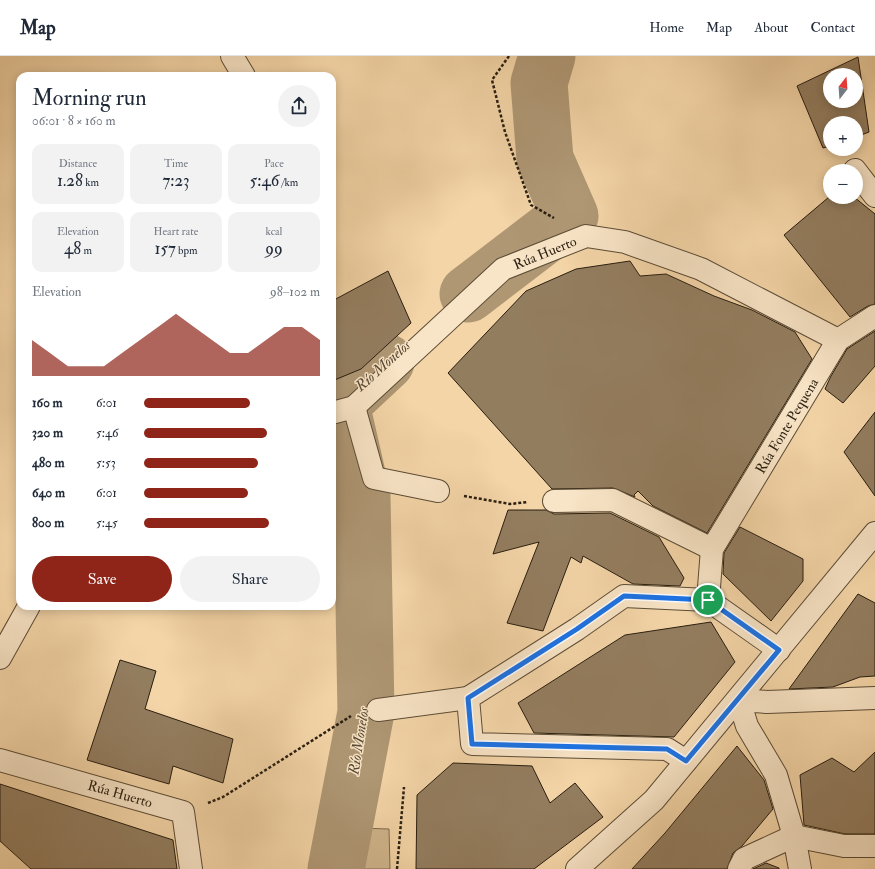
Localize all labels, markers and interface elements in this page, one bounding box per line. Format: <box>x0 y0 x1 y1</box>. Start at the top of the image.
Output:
text: Map <box>20 16 56 40</box>
text: Home <box>649 19 684 36</box>
text: Map <box>706 19 732 36</box>
text: About <box>754 19 788 36</box>
text: Contact <box>810 19 855 36</box>
north arrow <box>823 68 863 108</box>
map controls <box>823 68 863 204</box>
text: Morning run <box>32 84 147 112</box>
button: share <box>278 85 320 127</box>
text: 06:01 · 8 × 160 m <box>32 113 116 129</box>
button: + <box>823 116 863 156</box>
text: Distance <box>59 157 97 170</box>
text: Time <box>164 157 188 170</box>
text: Pace <box>264 157 284 170</box>
button: − <box>823 164 863 204</box>
text: 1.28 <box>57 170 83 191</box>
text: 7:23 <box>162 170 190 191</box>
text: 5:46 <box>250 170 279 191</box>
text: km <box>83 176 99 189</box>
text: /km <box>279 176 298 189</box>
text: Elevation <box>57 225 99 238</box>
text: Heart rate <box>154 225 198 238</box>
text: kcal <box>266 225 282 238</box>
street label: Rúa Huerto <box>511 233 579 273</box>
text: 48 <box>64 238 81 259</box>
text: 157 <box>154 238 176 259</box>
text: 99 <box>265 238 283 259</box>
text: m <box>81 244 92 257</box>
text: bpm <box>176 244 198 257</box>
text: Elevation <box>32 284 82 300</box>
text: 98–102 m <box>270 284 320 300</box>
water label: Río Monelos <box>351 336 415 396</box>
street label: Rúa Fonte Pequena <box>752 375 822 477</box>
text: 160 m <box>32 395 63 411</box>
text: 6:01 <box>96 395 117 411</box>
text: 320 m <box>32 425 63 441</box>
text: 5:46 <box>96 425 119 441</box>
text: 480 m <box>32 455 65 471</box>
text: 5:53 <box>96 455 116 471</box>
text: 640 m <box>32 485 65 501</box>
text: 6:01 <box>96 485 117 501</box>
text: 800 m <box>32 515 64 531</box>
text: 5:45 <box>96 515 118 531</box>
button: Save <box>32 556 172 602</box>
button: Share <box>180 556 320 602</box>
pin <box>691 583 725 617</box>
icon: arrive <box>697 589 719 611</box>
water label: Río Monelos <box>344 705 374 777</box>
street label: Rúa Huerto <box>86 777 155 811</box>

